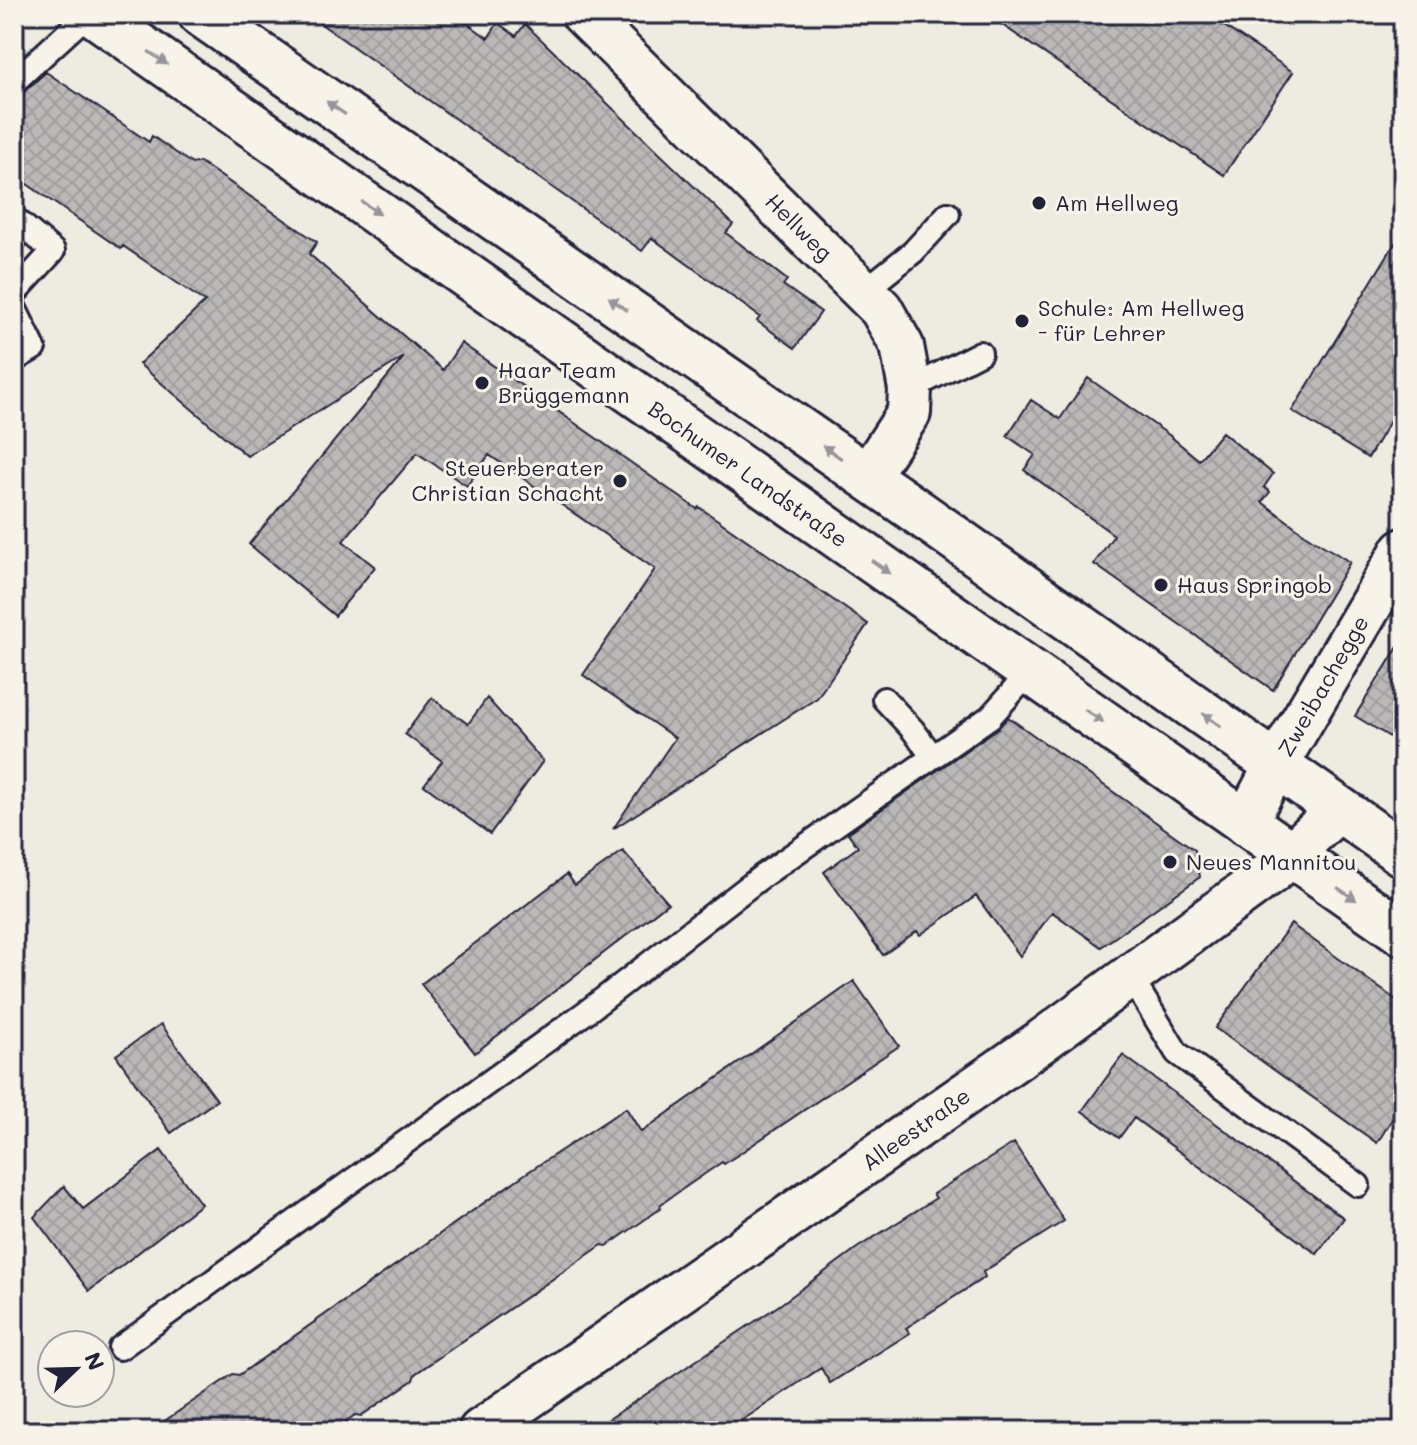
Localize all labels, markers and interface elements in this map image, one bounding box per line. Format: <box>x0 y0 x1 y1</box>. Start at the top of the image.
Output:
one-way arrow <box>148 50 169 65</box>
one-way arrow <box>325 101 346 116</box>
street label: Hellweg <box>759 187 839 267</box>
place label: Am Hellweg <box>1055 188 1179 217</box>
marker: Am Hellweg <box>1030 194 1048 212</box>
one-way arrow <box>360 200 381 215</box>
place label: Schule: Am Hellweg - für Lehrer <box>1038 293 1244 347</box>
one-way arrow <box>608 297 629 312</box>
marker: Schule: Am Hellweg - für Lehrer <box>1013 312 1031 330</box>
place label: Haar Team Brüggemann <box>498 355 630 409</box>
marker: Haar Team Brüggemann <box>473 374 491 392</box>
street label: Bochumer Landstraße <box>643 394 854 554</box>
one-way arrow <box>821 445 842 460</box>
place label: Steuerberater Christian Schacht <box>412 453 604 507</box>
marker: Steuerberater Christian Schacht <box>611 472 629 490</box>
one-way arrow <box>871 559 892 574</box>
place label: Haus Springob <box>1177 570 1332 599</box>
marker: Haus Springob <box>1152 576 1170 594</box>
street label: Zweibachegge <box>1270 610 1375 761</box>
one-way arrow <box>1084 709 1105 724</box>
one-way arrow <box>1202 713 1223 728</box>
place label: Neues Mannitou <box>1186 847 1356 876</box>
marker: Neues Mannitou <box>1161 853 1179 871</box>
one-way arrow <box>1336 886 1357 901</box>
street label: Alleestraße <box>856 1081 976 1177</box>
north arrow <box>36 1329 116 1409</box>
text: N <box>78 1348 111 1374</box>

